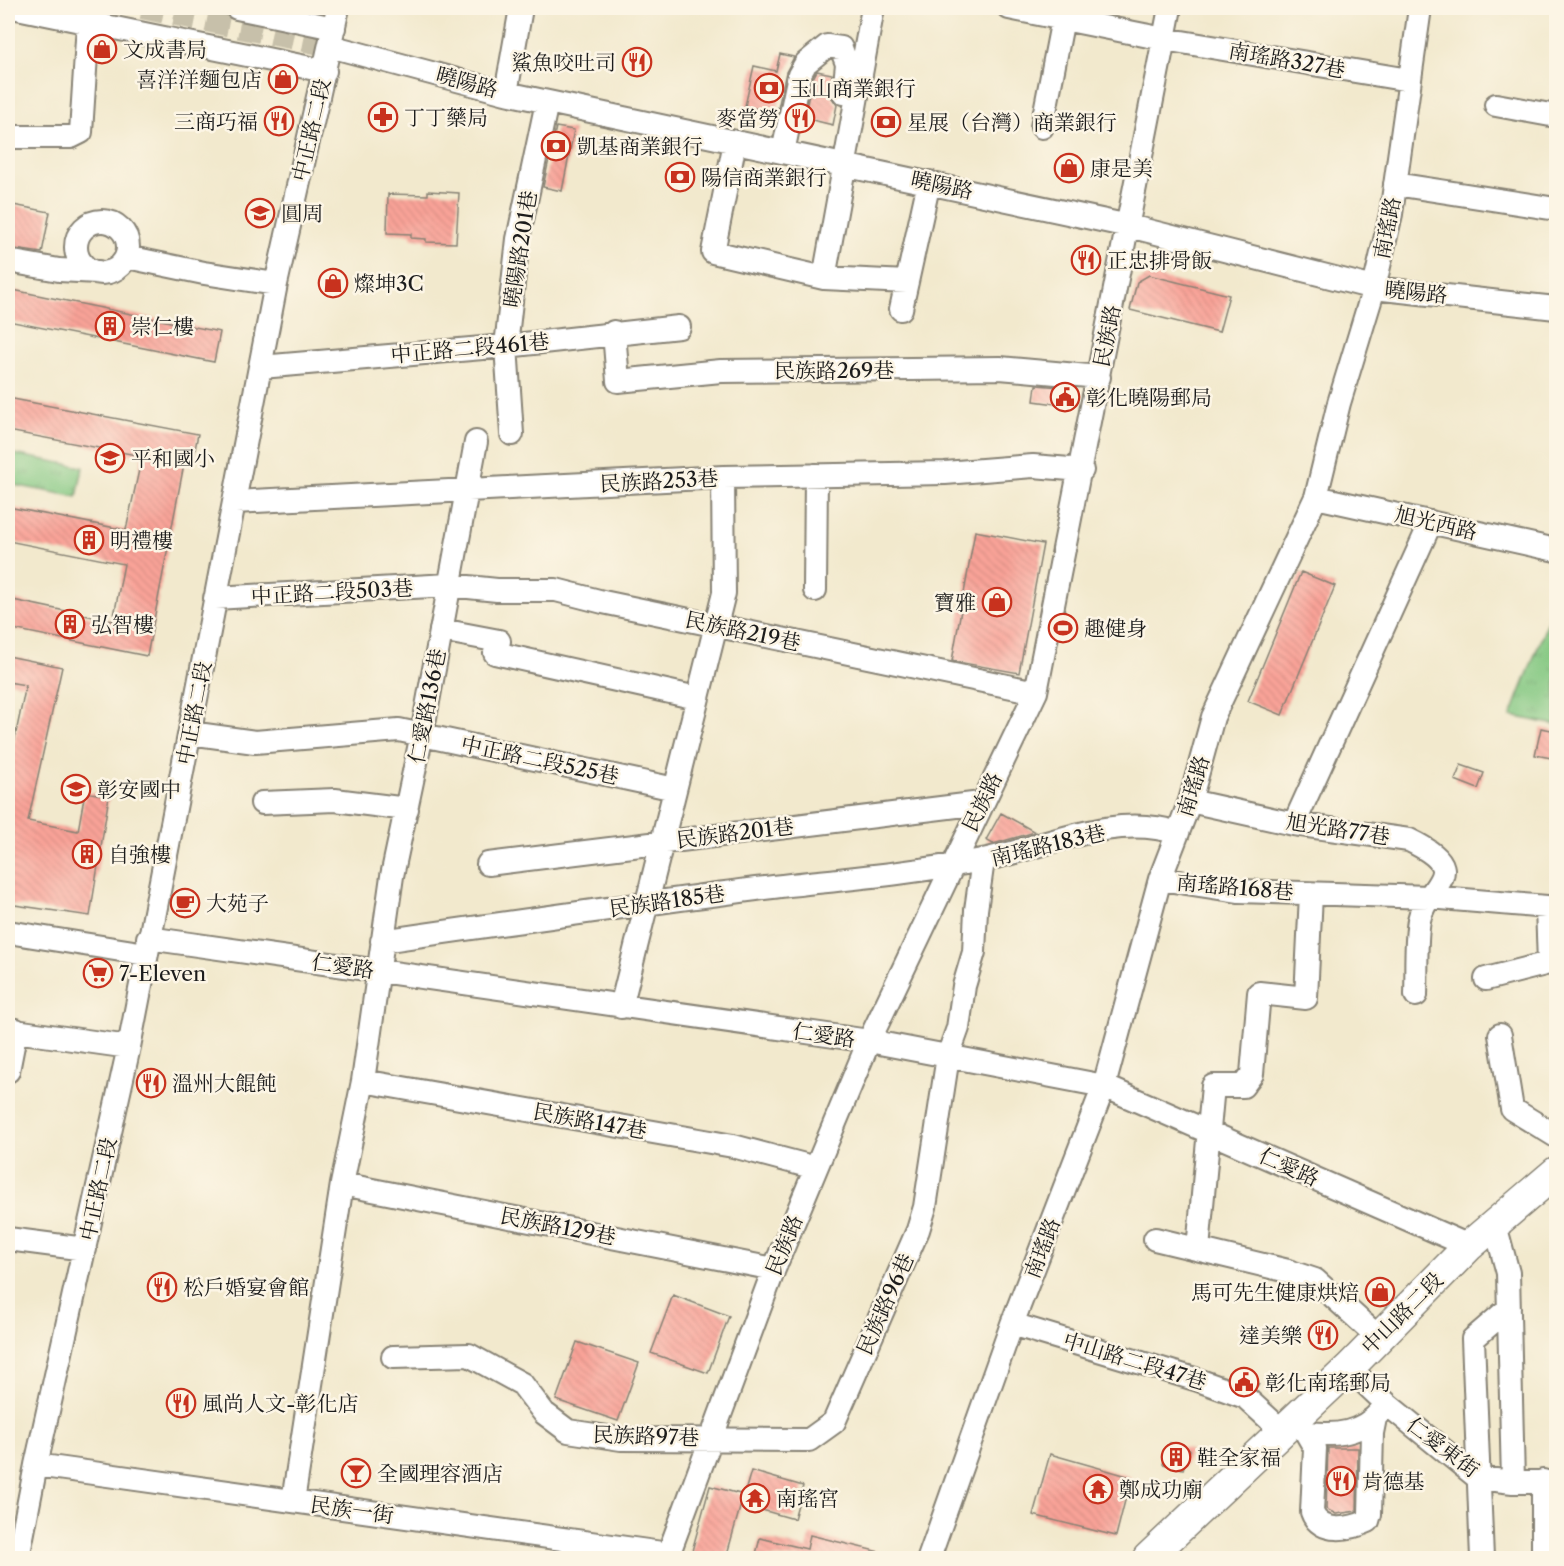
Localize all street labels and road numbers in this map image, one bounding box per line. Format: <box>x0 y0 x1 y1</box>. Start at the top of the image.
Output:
street label: 南瑤路327巷 <box>1227 37 1347 83</box>
street label: 曉陽路 <box>433 62 501 102</box>
street label: 中正路二段 <box>287 76 335 184</box>
street label: 曉陽路 <box>909 166 975 204</box>
street label: 曉陽路201巷 <box>498 189 542 309</box>
street label: 南瑤路 <box>1369 195 1405 261</box>
street label: 曉陽路 <box>1383 276 1449 308</box>
street label: 民族路 <box>1089 303 1125 369</box>
street label: 中正路二段461巷 <box>390 329 550 367</box>
street label: 民族路269巷 <box>774 358 894 383</box>
street label: 民族路253巷 <box>599 465 719 497</box>
street label: 旭光西路 <box>1392 501 1480 545</box>
street label: 中正路二段503巷 <box>250 575 414 609</box>
street label: 民族路219巷 <box>683 607 803 655</box>
street label: 仁愛路136巷 <box>404 646 450 766</box>
street label: 中正路二段 <box>172 659 216 767</box>
street label: 中正路二段525巷 <box>459 731 621 789</box>
street label: 南瑤路 <box>1172 752 1214 820</box>
street label: 民族路 <box>957 768 1007 836</box>
street label: 旭光路77巷 <box>1284 808 1392 850</box>
street label: 民族路201巷 <box>675 813 795 853</box>
street label: 南瑤路183巷 <box>988 820 1108 870</box>
street label: 南瑤路168巷 <box>1175 869 1295 905</box>
street label: 民族路185巷 <box>607 881 727 921</box>
street label: 仁愛路 <box>310 949 376 983</box>
street label: 仁愛路 <box>791 1018 857 1052</box>
street label: 民族路147巷 <box>531 1099 649 1143</box>
street label: 中正路二段 <box>75 1135 121 1243</box>
street label: 仁愛路 <box>1255 1143 1323 1191</box>
street label: 民族路129巷 <box>498 1203 618 1249</box>
street label: 民族路 <box>761 1211 807 1279</box>
street label: 南瑤路 <box>1019 1214 1065 1282</box>
street label: 民族路96巷 <box>851 1249 919 1359</box>
street label: 中山路二段 <box>1356 1267 1448 1359</box>
street label: 中山路二段47巷 <box>1060 1327 1210 1395</box>
street label: 仁愛東街 <box>1402 1412 1484 1482</box>
street label: 民族路97巷 <box>592 1422 700 1450</box>
street label: 民族一街 <box>309 1492 395 1528</box>

